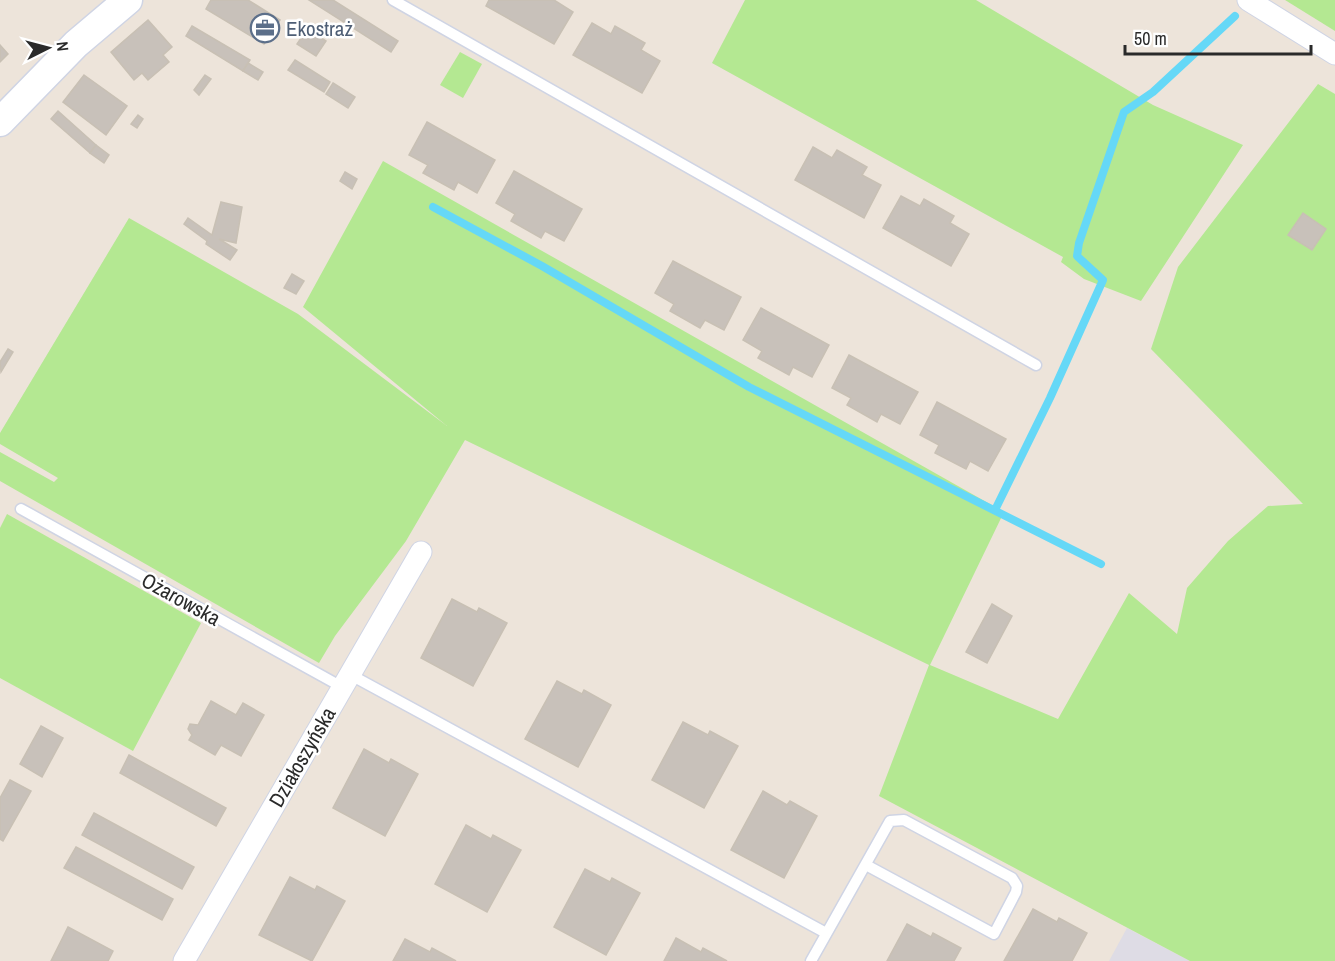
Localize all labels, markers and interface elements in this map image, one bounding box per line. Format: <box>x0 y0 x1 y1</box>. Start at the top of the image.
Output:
office icon: Ekostraż <box>249 12 281 44</box>
place label: Ekostraż <box>286 14 353 43</box>
north arrow <box>18 18 78 78</box>
scale bar <box>1125 18 1311 56</box>
text: 50 m <box>1134 26 1167 51</box>
text: N <box>51 41 74 52</box>
street label: Ożarowska <box>136 565 226 633</box>
street label: Działoszyńska <box>262 701 343 812</box>

